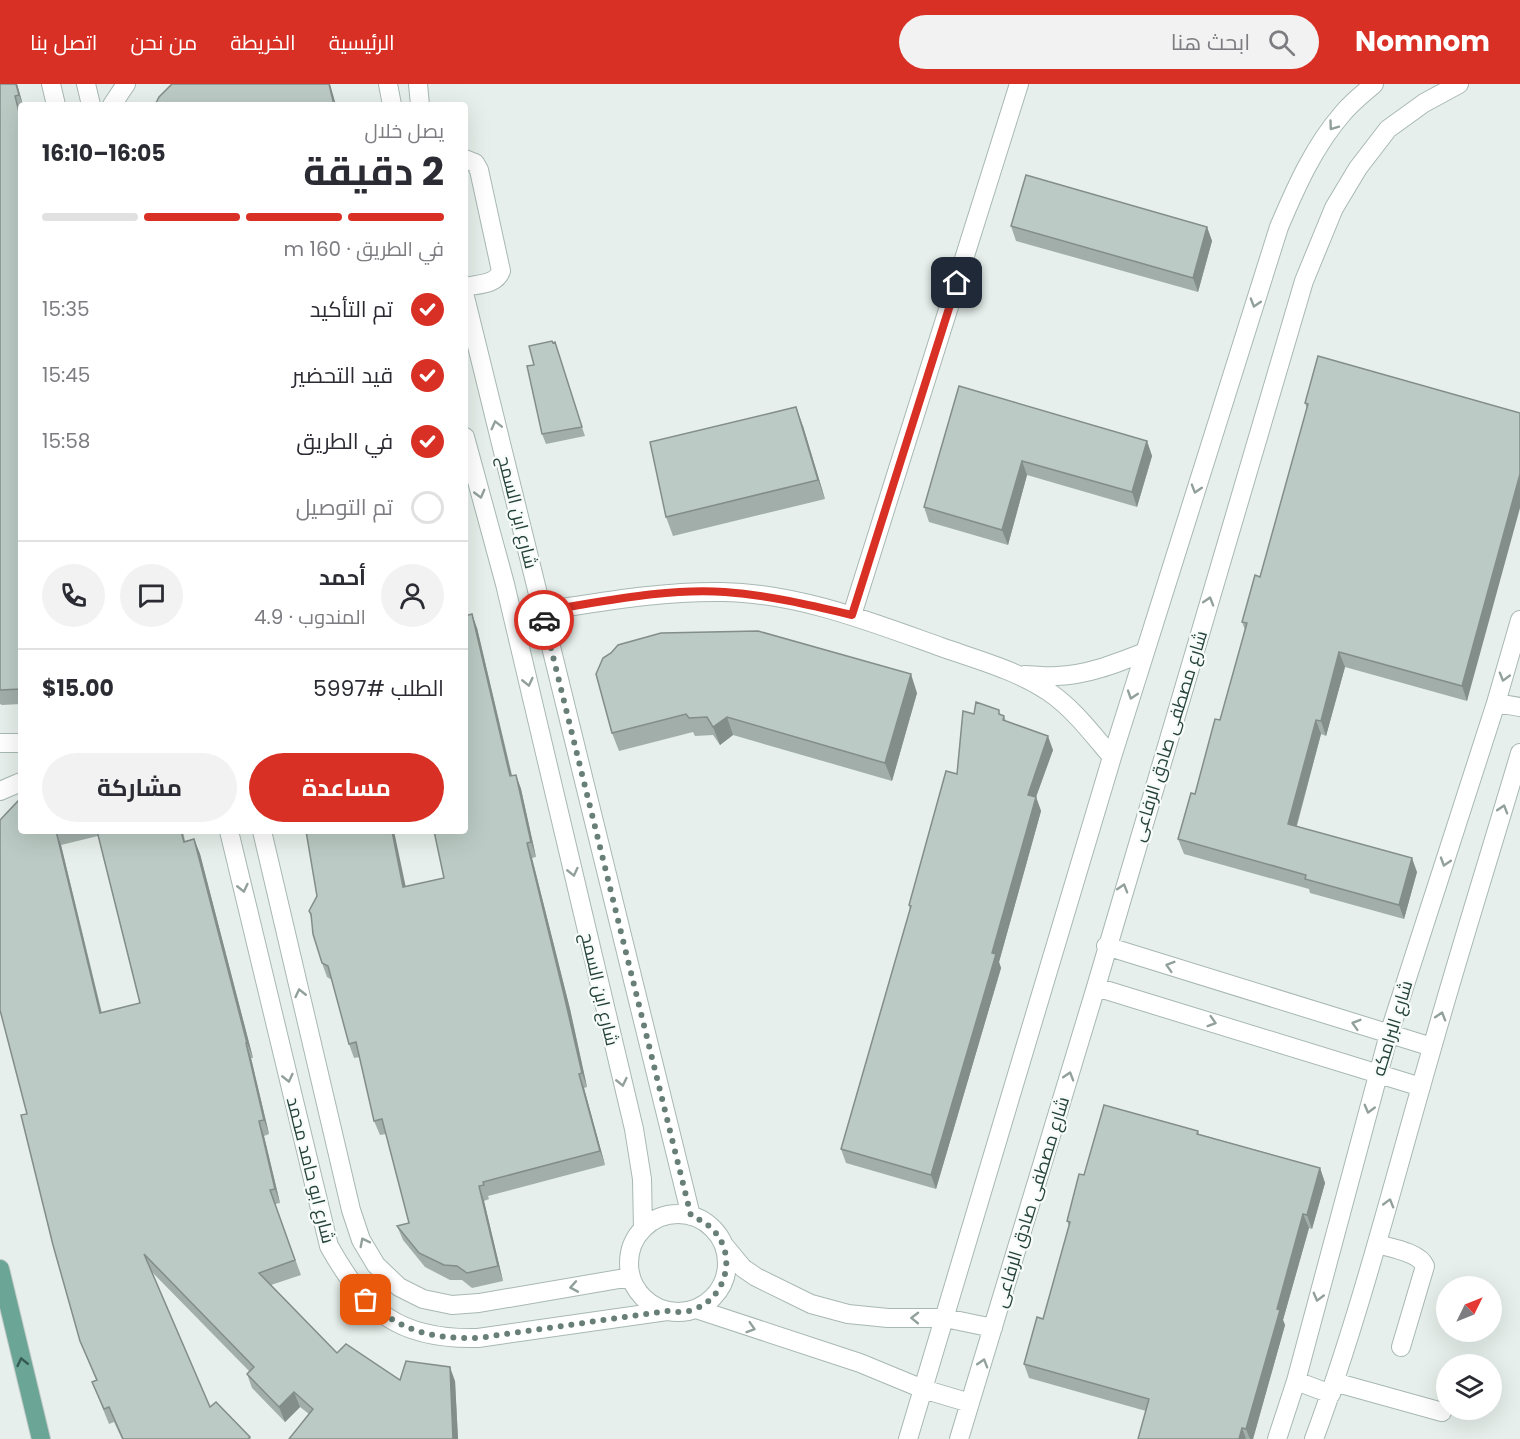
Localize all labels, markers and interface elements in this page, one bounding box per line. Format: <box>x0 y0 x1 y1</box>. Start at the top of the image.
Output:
search box <box>899 15 1319 69</box>
text: Nomnom <box>1355 22 1490 61</box>
icon: search <box>1265 26 1298 59</box>
text: ابحث هنا <box>1171 27 1250 58</box>
text: اتصل بنا <box>30 28 97 57</box>
text: من نحن <box>130 28 197 57</box>
text: الخريطة <box>230 28 296 57</box>
text: الرئيسية <box>329 28 395 57</box>
text: يصل خلال <box>364 117 444 145</box>
one-way arrow <box>1330 119 1341 130</box>
text: 16:05–16:10 <box>42 138 166 169</box>
text: 2 دقيقة <box>303 144 444 199</box>
text: في الطريق · 160 m <box>284 235 444 263</box>
pin <box>931 257 982 308</box>
icon: home <box>940 266 973 299</box>
icon: check <box>411 293 444 326</box>
text: تم التأكيد <box>310 294 393 325</box>
text: 15:35 <box>42 295 90 323</box>
one-way arrow <box>1250 297 1262 308</box>
icon: check <box>411 359 444 392</box>
text: قيد التحضير <box>292 360 393 391</box>
text: 15:45 <box>42 361 90 389</box>
one-way arrow <box>491 420 504 430</box>
icon: check <box>411 425 444 458</box>
text: في الطريق <box>296 426 393 457</box>
text: 15:58 <box>42 427 90 455</box>
street label: شارع ابن السمح <box>492 453 544 571</box>
one-way arrow <box>1191 483 1204 494</box>
one-way arrow <box>473 488 485 498</box>
text: تم التوصيل <box>296 492 393 523</box>
text: أحمد <box>319 562 366 593</box>
button: phone <box>42 564 105 627</box>
button: chat <box>120 564 183 627</box>
button: person <box>381 564 444 627</box>
courier <box>514 590 574 650</box>
one-way arrow <box>1202 596 1214 607</box>
text: المندوب · 4.9 <box>254 603 366 631</box>
icon: car <box>528 604 561 637</box>
street label: شارع مصطفى صادق الرفاعى <box>1125 627 1213 845</box>
one-way arrow <box>1499 671 1511 681</box>
text: $15.00 <box>42 673 114 704</box>
text: الطلب #5997 <box>313 673 444 704</box>
one-way arrow <box>521 677 534 687</box>
one-way arrow <box>1126 689 1139 700</box>
button: مشاركة <box>42 753 237 822</box>
button: مساعدة <box>249 753 444 822</box>
one-way arrow <box>1496 804 1508 815</box>
one-way arrow <box>1439 856 1452 867</box>
one-way arrow <box>565 867 578 877</box>
one-way arrow <box>235 883 248 893</box>
one-way arrow <box>1116 884 1128 894</box>
street label: شارع ابن السمح <box>575 930 625 1048</box>
one-way arrow <box>1165 961 1176 973</box>
street label: شارع البرامكه <box>1366 977 1418 1079</box>
one-way arrow <box>294 988 307 998</box>
one-way arrow <box>1434 1011 1446 1021</box>
one-way arrow <box>1206 1015 1217 1027</box>
one-way arrow <box>1351 1019 1362 1031</box>
one-way arrow <box>1062 1071 1074 1082</box>
one-way arrow <box>280 1072 293 1082</box>
one-way arrow <box>615 1077 628 1087</box>
street label: شارع مصطفى صادق الرفاعى <box>987 1093 1075 1311</box>
street label: شارع ابو حامد محمد <box>281 1094 341 1246</box>
one-way arrow <box>1364 1103 1376 1114</box>
one-way arrow <box>1381 1198 1394 1208</box>
one-way arrow <box>359 1238 371 1249</box>
pin <box>340 1274 391 1325</box>
north arrow <box>1436 1276 1502 1342</box>
map controls <box>1436 1276 1502 1420</box>
one-way arrow <box>569 1280 579 1293</box>
icon: bag <box>349 1283 382 1316</box>
one-way arrow <box>1313 1292 1326 1302</box>
one-way arrow <box>910 1312 919 1324</box>
one-way arrow <box>745 1321 756 1333</box>
button: layers <box>1436 1354 1502 1420</box>
one-way arrow <box>17 1357 30 1367</box>
one-way arrow <box>975 1358 988 1369</box>

